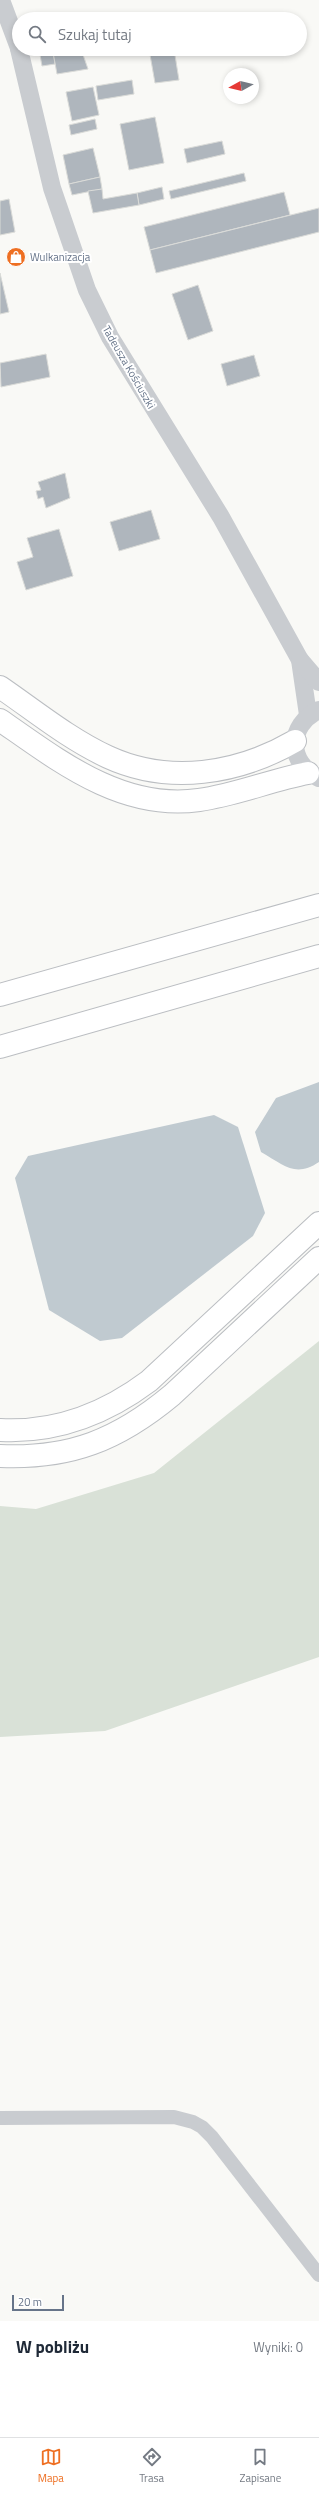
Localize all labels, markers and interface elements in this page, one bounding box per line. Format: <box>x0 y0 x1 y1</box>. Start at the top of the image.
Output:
search box <box>12 12 307 56</box>
icon: search <box>26 23 48 45</box>
text: Szukaj tutaj <box>58 23 131 46</box>
north arrow <box>223 68 259 104</box>
shop icon: Wulkanizacja <box>5 246 27 268</box>
place label: Wulkanizacja <box>30 249 91 265</box>
street label: Tadeusza Kościuszki <box>99 323 159 411</box>
scale bar <box>12 2293 64 2312</box>
text: 20 m <box>18 2294 42 2310</box>
text: W pobliżu <box>16 2334 89 2360</box>
text: Wyniki: 0 <box>253 2337 303 2357</box>
tab: Mapa <box>38 2446 64 2486</box>
tab: Trasa <box>139 2446 164 2486</box>
tab: Zapisane <box>240 2446 281 2486</box>

